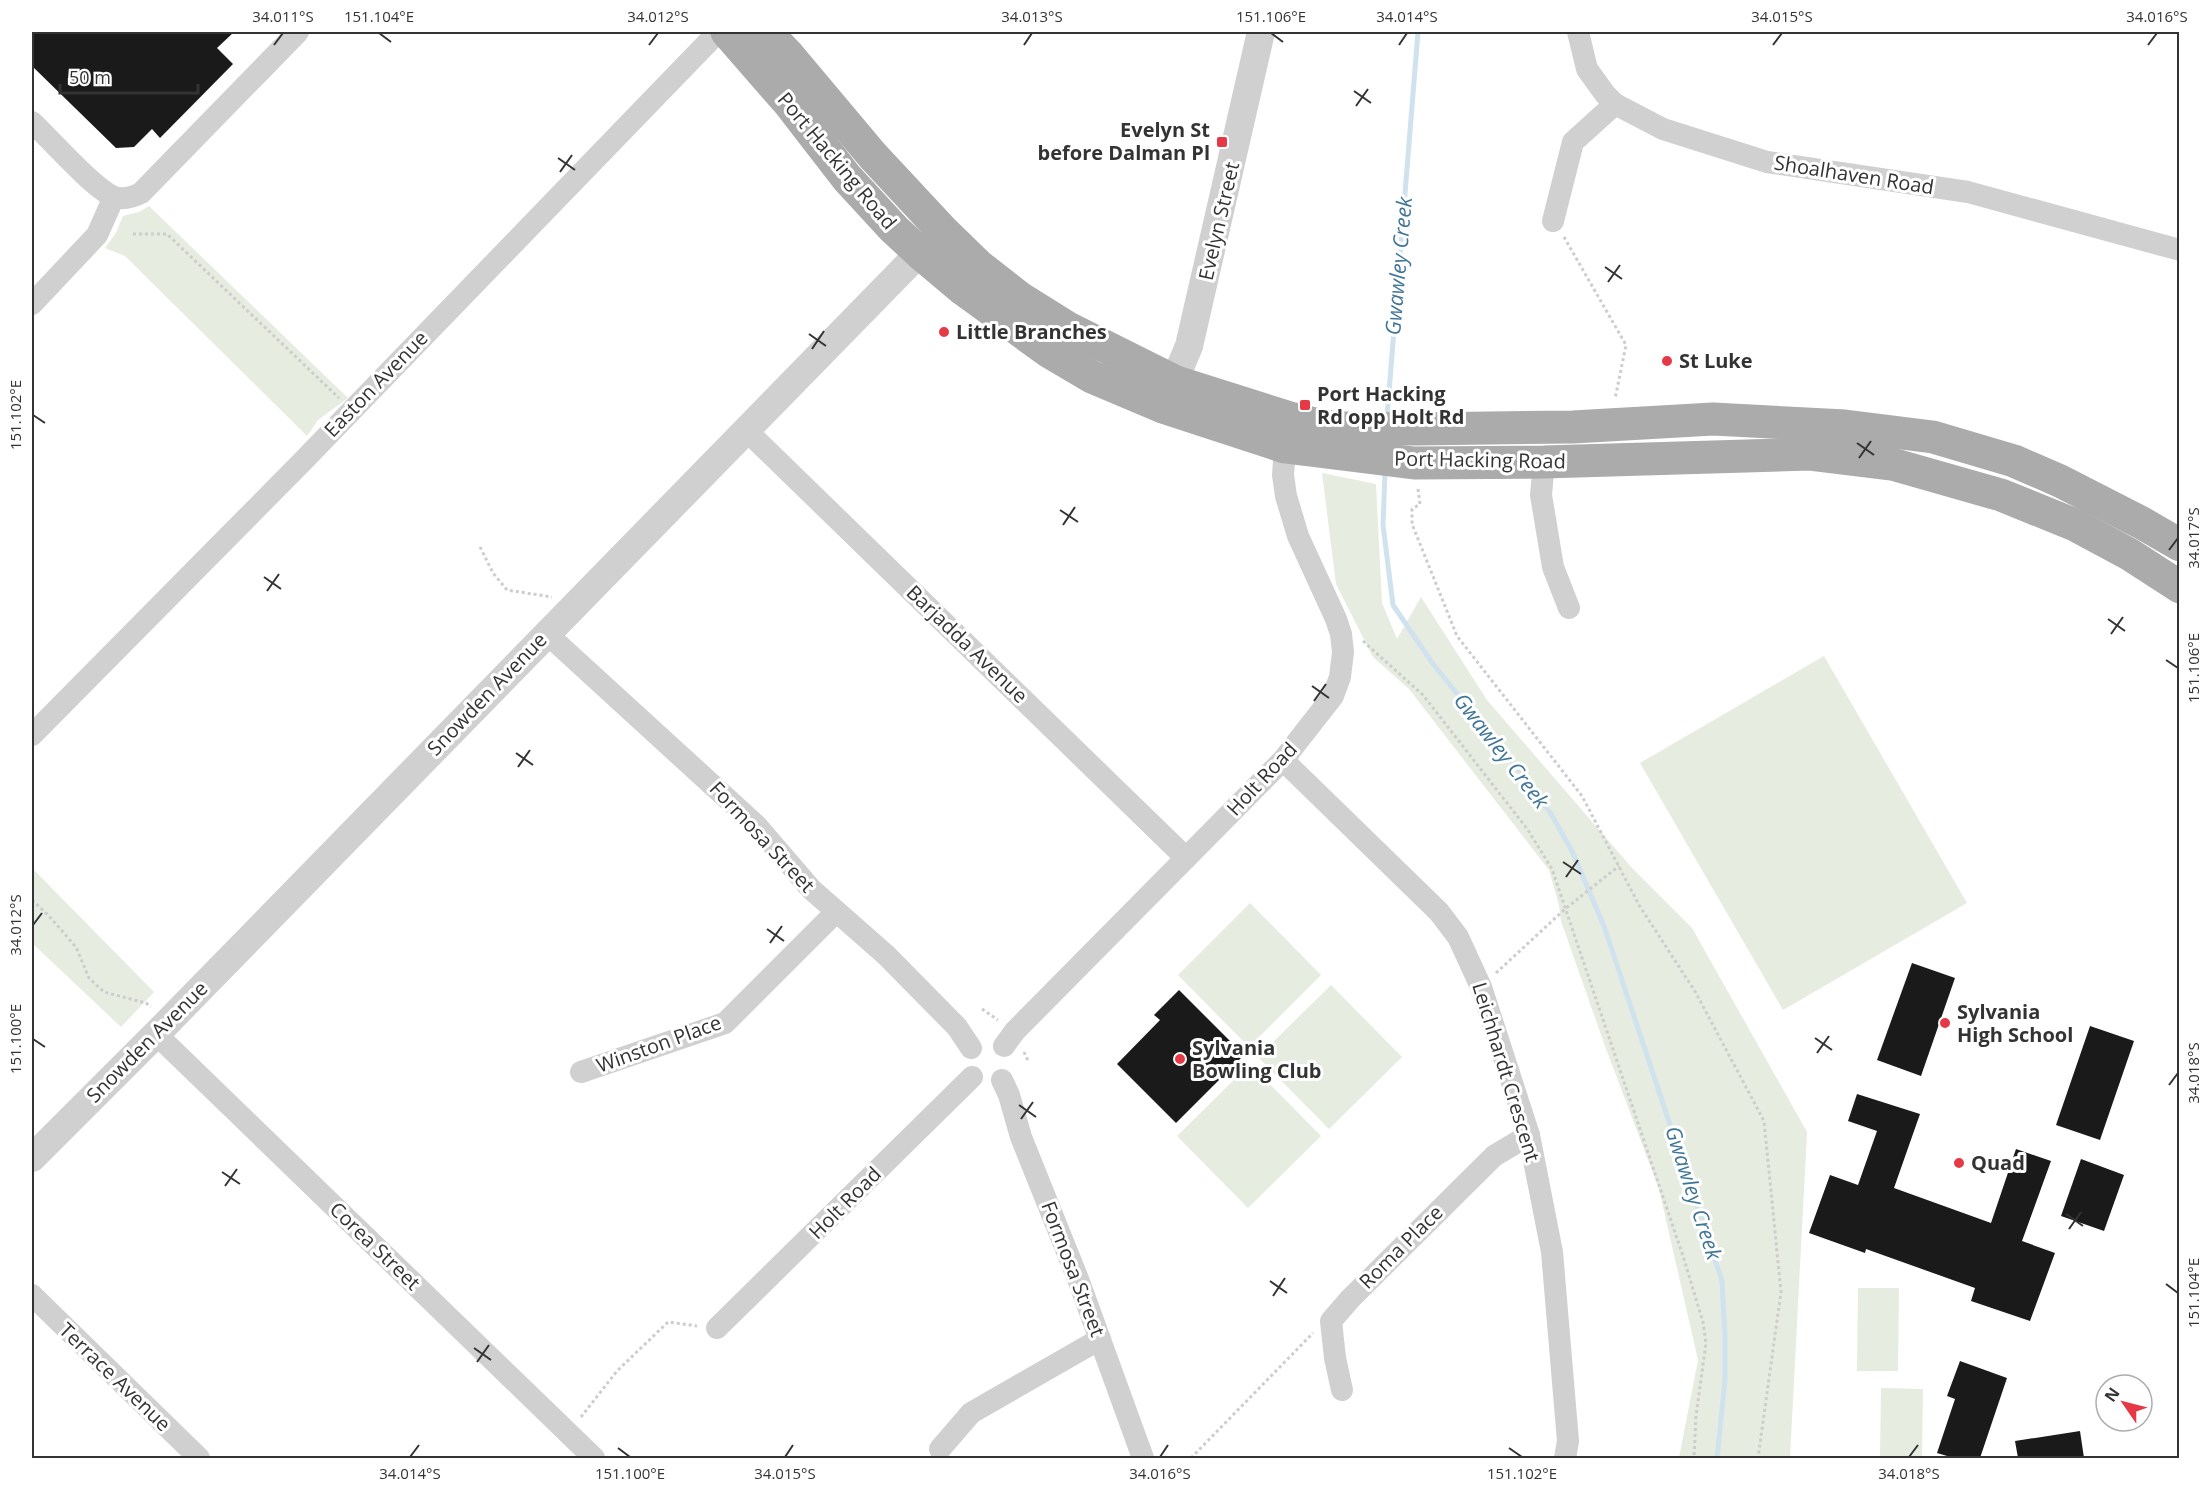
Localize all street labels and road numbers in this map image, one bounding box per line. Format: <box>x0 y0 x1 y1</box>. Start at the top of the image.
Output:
street label: Port Hacking Road <box>772 86 903 235</box>
street label: Shoalhaven Road <box>1772 149 1936 200</box>
street label: Evelyn Street <box>1192 159 1245 283</box>
street label: Easton Avenue <box>318 325 433 443</box>
street label: Port Hacking Road <box>1394 445 1566 474</box>
street label: Barjadda Avenue <box>901 579 1034 709</box>
street label: Snowden Avenue <box>421 626 552 761</box>
street label: Holt Road <box>1220 736 1303 821</box>
street label: Formosa Street <box>704 775 821 898</box>
street label: Snowden Avenue <box>80 975 213 1108</box>
street label: Leichhardt Crescent <box>1466 979 1547 1165</box>
street label: Winston Place <box>593 1008 725 1079</box>
street label: Holt Road <box>803 1161 887 1245</box>
street label: Corea Street <box>324 1196 427 1296</box>
street label: Formosa Street <box>1035 1197 1112 1340</box>
street label: Roma Place <box>1353 1199 1448 1294</box>
street label: Terrace Avenue <box>54 1316 177 1437</box>

